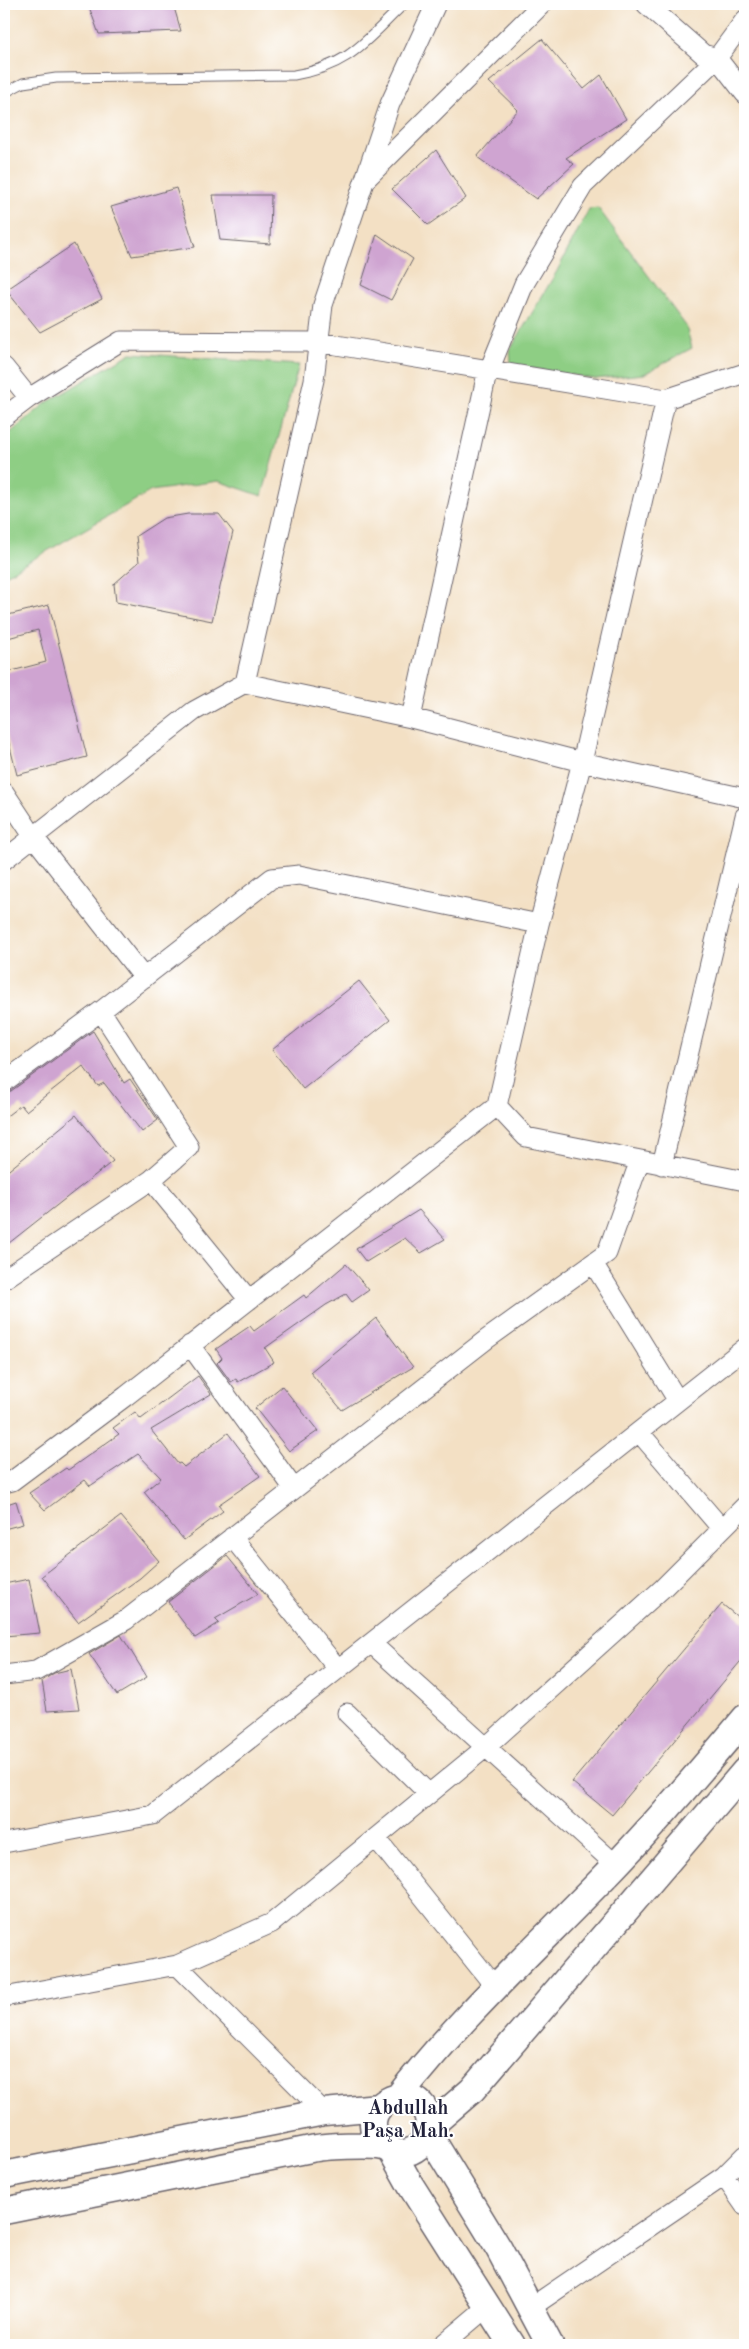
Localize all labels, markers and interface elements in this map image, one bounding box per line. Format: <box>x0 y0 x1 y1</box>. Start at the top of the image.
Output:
district label: Abdullah Paşa Mah. <box>362 2099 454 2142</box>

